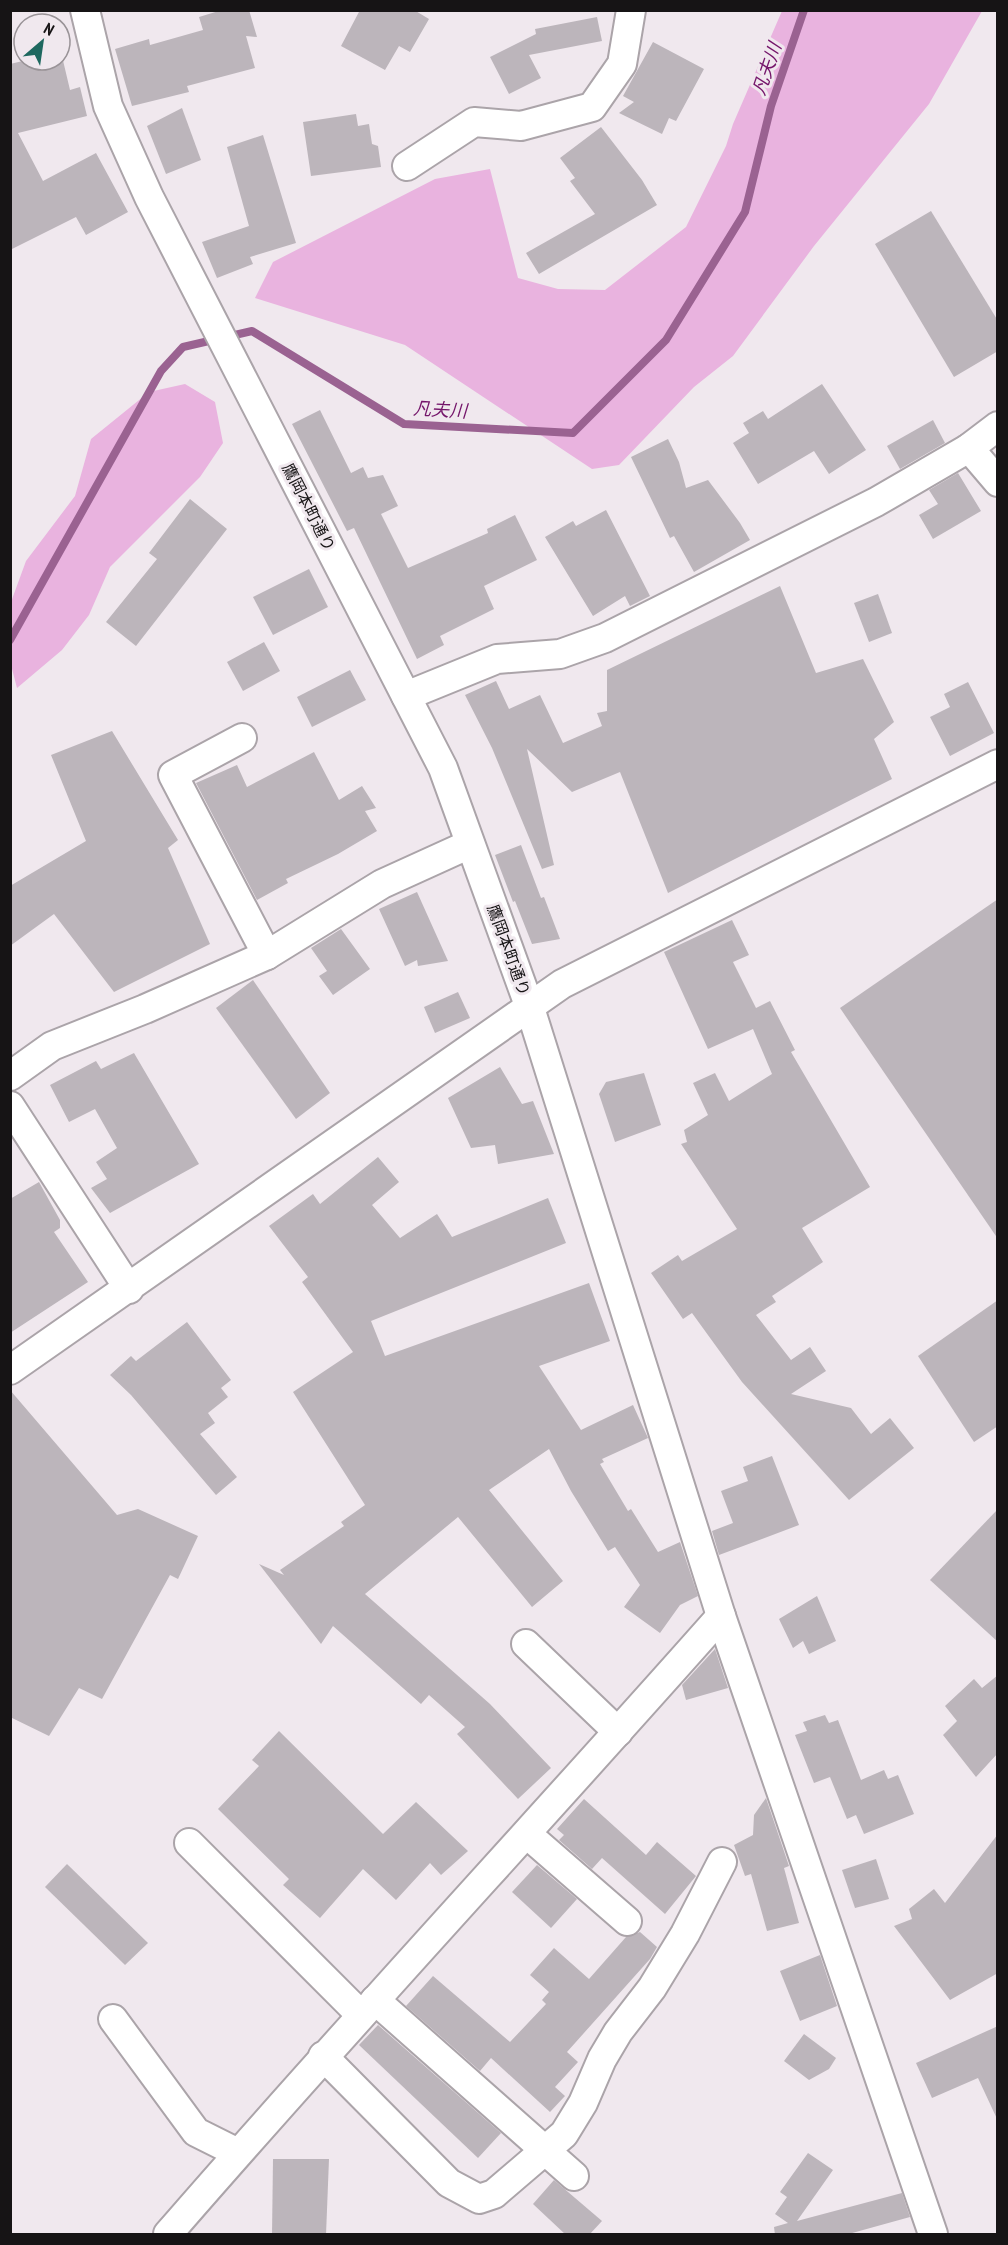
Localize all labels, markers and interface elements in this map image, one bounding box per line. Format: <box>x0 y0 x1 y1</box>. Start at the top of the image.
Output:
north arrow <box>12 12 72 72</box>
text: N <box>41 18 58 40</box>
water label: 凡夫川 <box>747 38 787 98</box>
water label: 凡夫川 <box>412 397 470 423</box>
street label: 鷹岡本町通り <box>278 460 340 554</box>
street label: 鷹岡本町通り <box>483 901 535 999</box>

